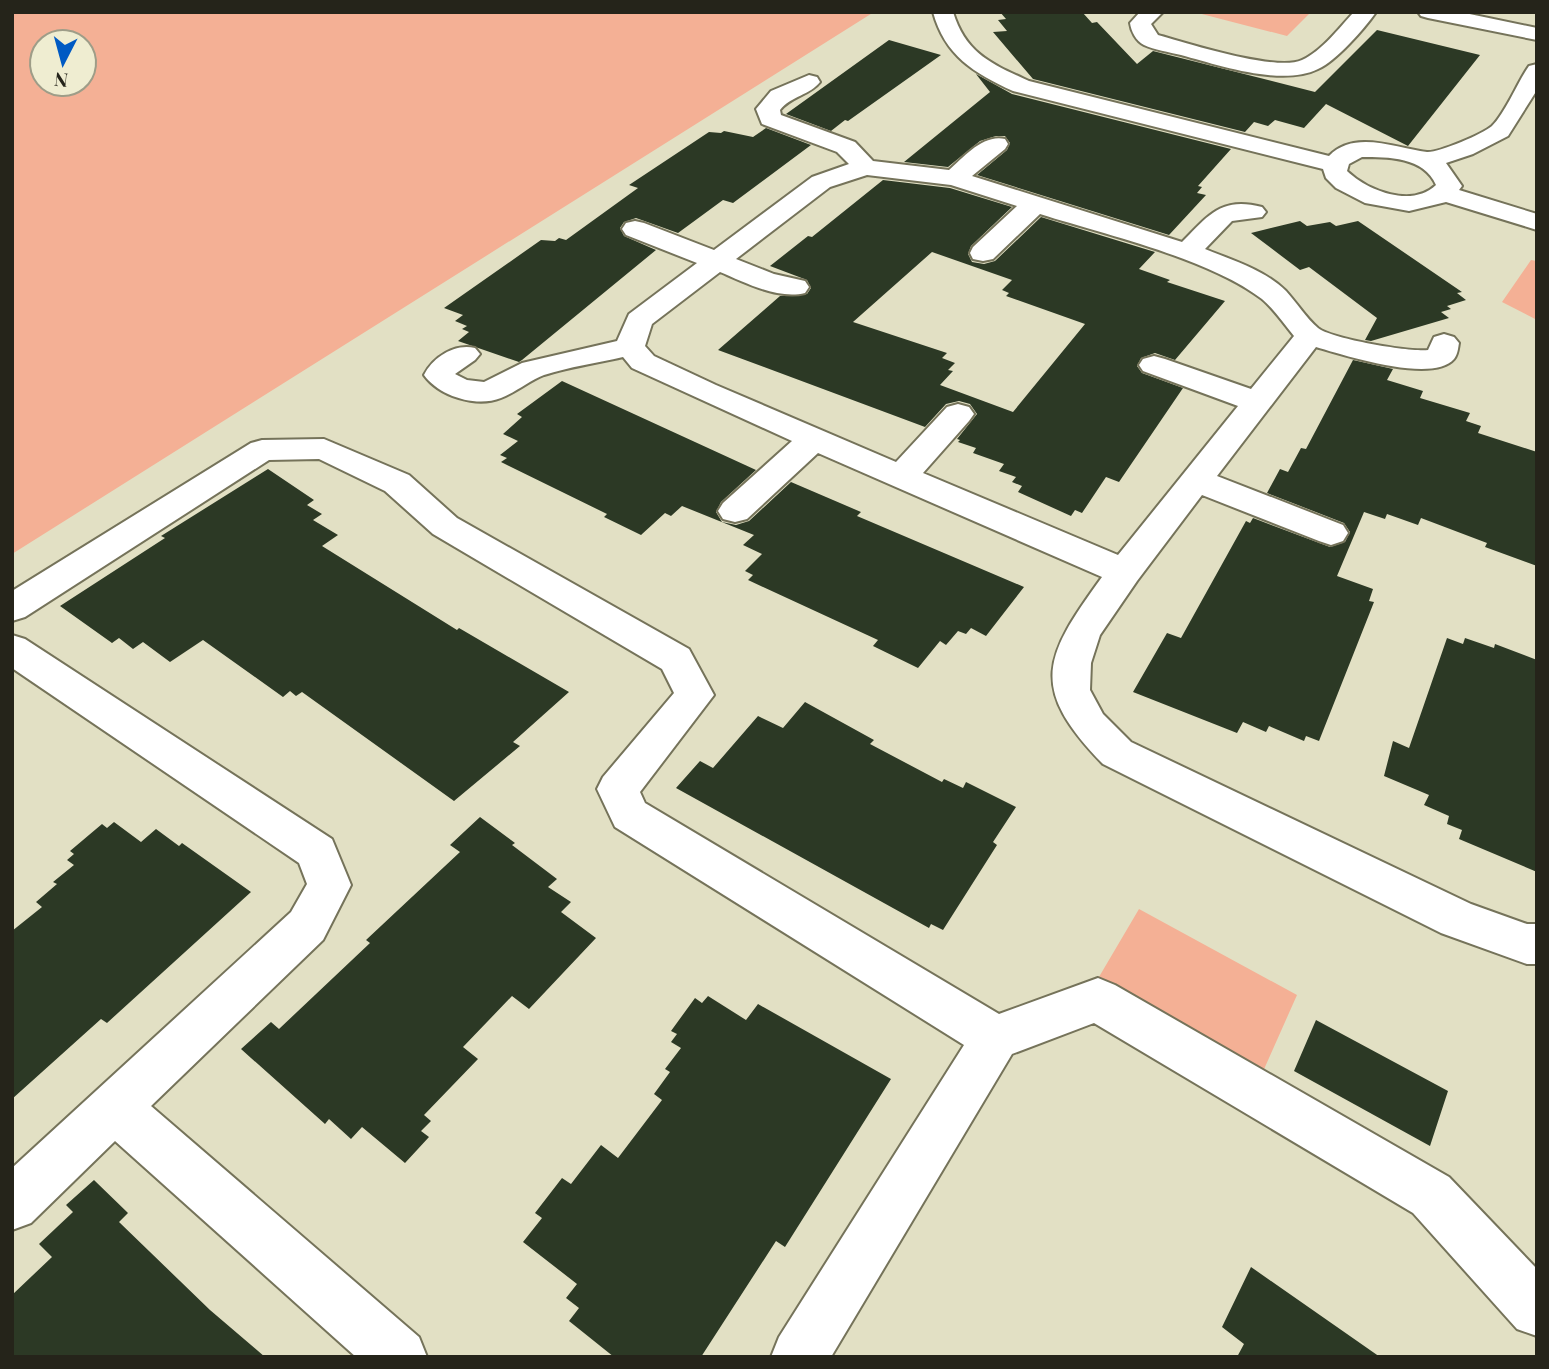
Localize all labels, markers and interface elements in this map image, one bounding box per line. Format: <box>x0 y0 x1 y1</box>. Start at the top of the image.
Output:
north arrow <box>28 28 98 98</box>
text: N <box>53 67 69 95</box>

